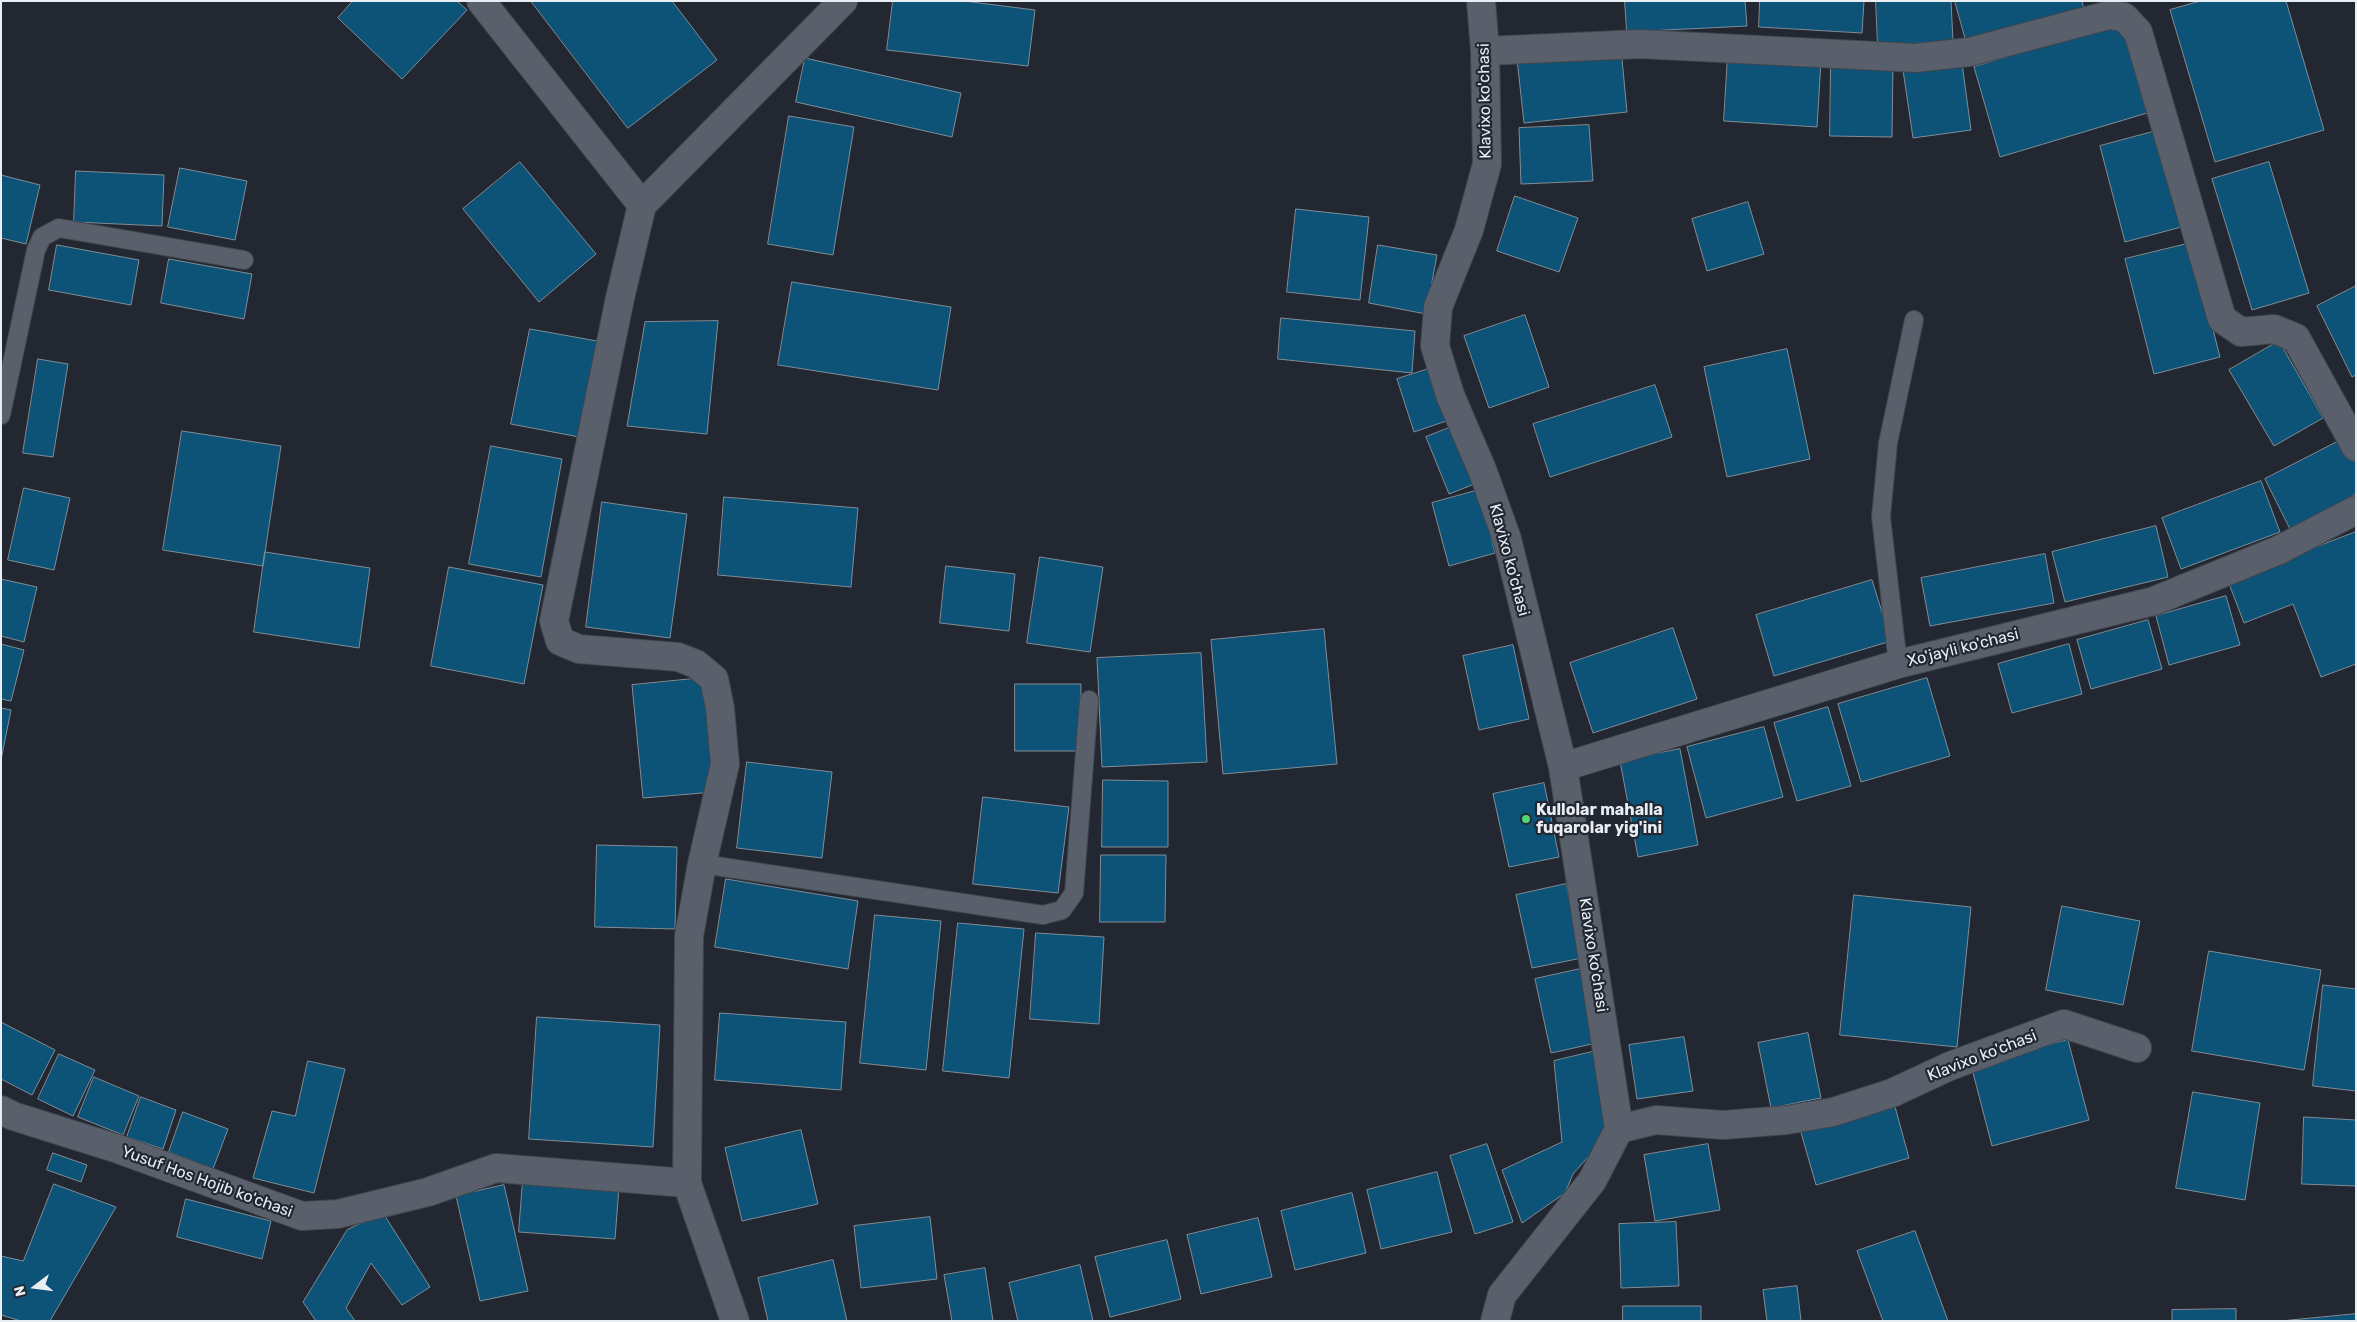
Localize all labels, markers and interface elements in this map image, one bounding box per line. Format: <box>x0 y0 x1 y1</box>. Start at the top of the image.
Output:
street label: Klavixo ko'chasi <box>1474 43 1496 159</box>
street label: Klavixo ko'chasi <box>1485 502 1533 618</box>
street label: Xo'jayli ko'chasi <box>1905 625 2021 671</box>
place label: Kullolar mahalla fuqarolar yig'ini <box>1536 800 1663 838</box>
marker: Kullolar mahalla fuqarolar yig'ini <box>1520 813 1532 825</box>
street label: Klavixo ko'chasi <box>1574 896 1612 1014</box>
street label: Klavixo ko'chasi <box>1925 1026 2039 1086</box>
street label: Yusuf Hos Hojib ko'chasi <box>119 1142 295 1222</box>
north arrow <box>10 1262 60 1312</box>
text: N <box>11 1284 30 1298</box>

